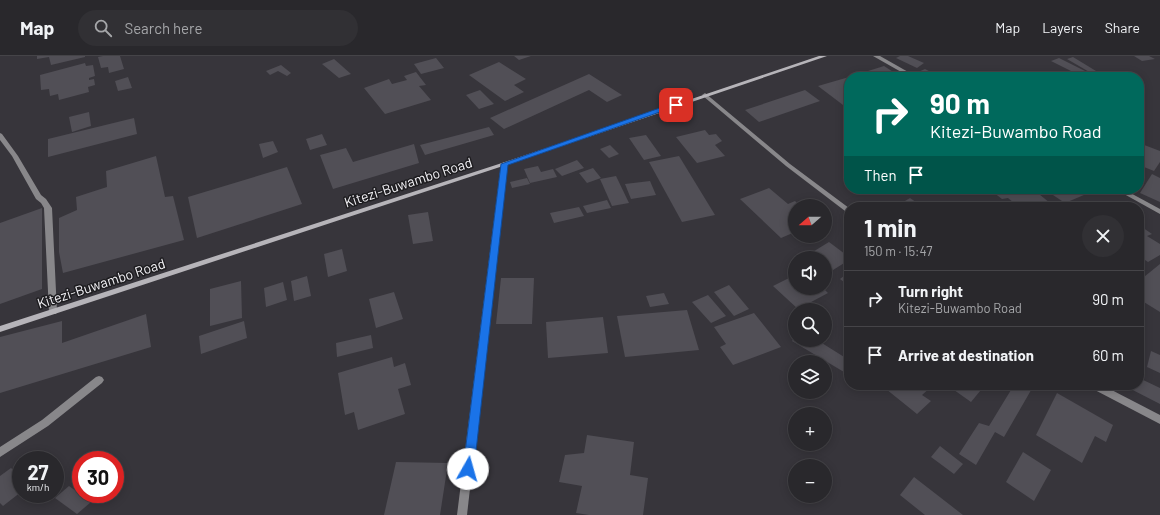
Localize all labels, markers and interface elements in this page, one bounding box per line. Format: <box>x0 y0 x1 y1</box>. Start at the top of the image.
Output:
search box <box>78 10 358 46</box>
text: Map <box>20 16 54 39</box>
icon: search <box>92 17 114 39</box>
text: Search here <box>124 19 202 37</box>
text: Map <box>995 19 1020 36</box>
text: Layers <box>1042 19 1083 36</box>
text: Share <box>1105 19 1140 36</box>
text: 90 m <box>930 86 990 120</box>
pin <box>659 88 693 122</box>
icon: right <box>864 88 916 140</box>
icon: arrive <box>665 94 687 116</box>
text: Kitezi-Buwambo Road <box>930 120 1102 142</box>
street label: Kitezi-Buwambo Road <box>342 153 474 211</box>
icon: arrive <box>905 164 927 186</box>
text: Then <box>864 166 897 184</box>
north arrow <box>788 199 832 243</box>
map controls <box>788 199 832 503</box>
text: 1 min <box>864 213 917 242</box>
button: close <box>1082 215 1124 257</box>
text: 150 m · 15:47 <box>864 243 932 259</box>
button: sound <box>788 251 832 295</box>
street label: Kitezi-Buwambo Road <box>35 254 167 312</box>
text: Turn right <box>898 282 963 300</box>
icon: right <box>864 288 886 310</box>
text: 90 m <box>1092 290 1124 308</box>
text: Kitezi-Buwambo Road <box>898 300 1022 316</box>
button: search <box>788 303 832 347</box>
icon: arrive <box>864 344 886 366</box>
text: Arrive at destination <box>898 346 1034 364</box>
text: 60 m <box>1092 346 1124 364</box>
button: layers <box>788 355 832 399</box>
button: + <box>788 407 832 451</box>
position arrow <box>447 448 489 490</box>
speed limit sign: 30 <box>72 451 124 503</box>
button: − <box>788 459 832 503</box>
text: 27 <box>27 460 49 484</box>
text: km/h <box>27 481 49 493</box>

